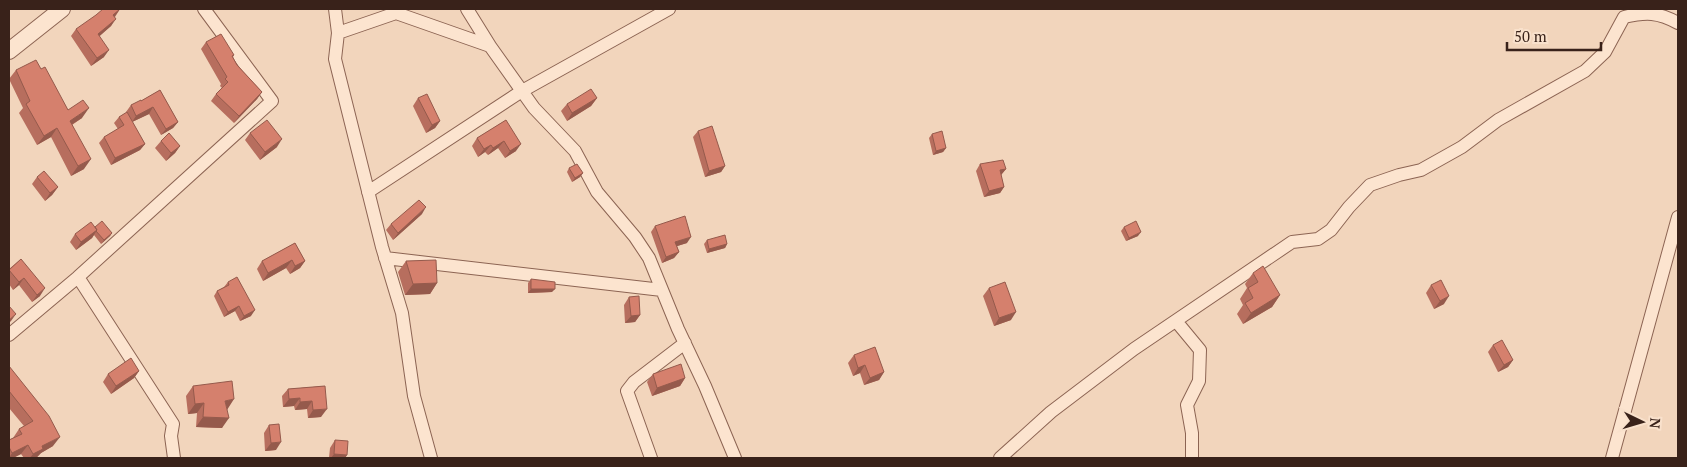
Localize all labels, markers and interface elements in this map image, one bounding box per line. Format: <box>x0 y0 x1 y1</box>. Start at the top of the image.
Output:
scale bar <box>1507 20 1601 52</box>
text: 50 m <box>1514 26 1547 46</box>
north arrow <box>1617 397 1667 447</box>
text: N <box>1645 417 1665 430</box>

